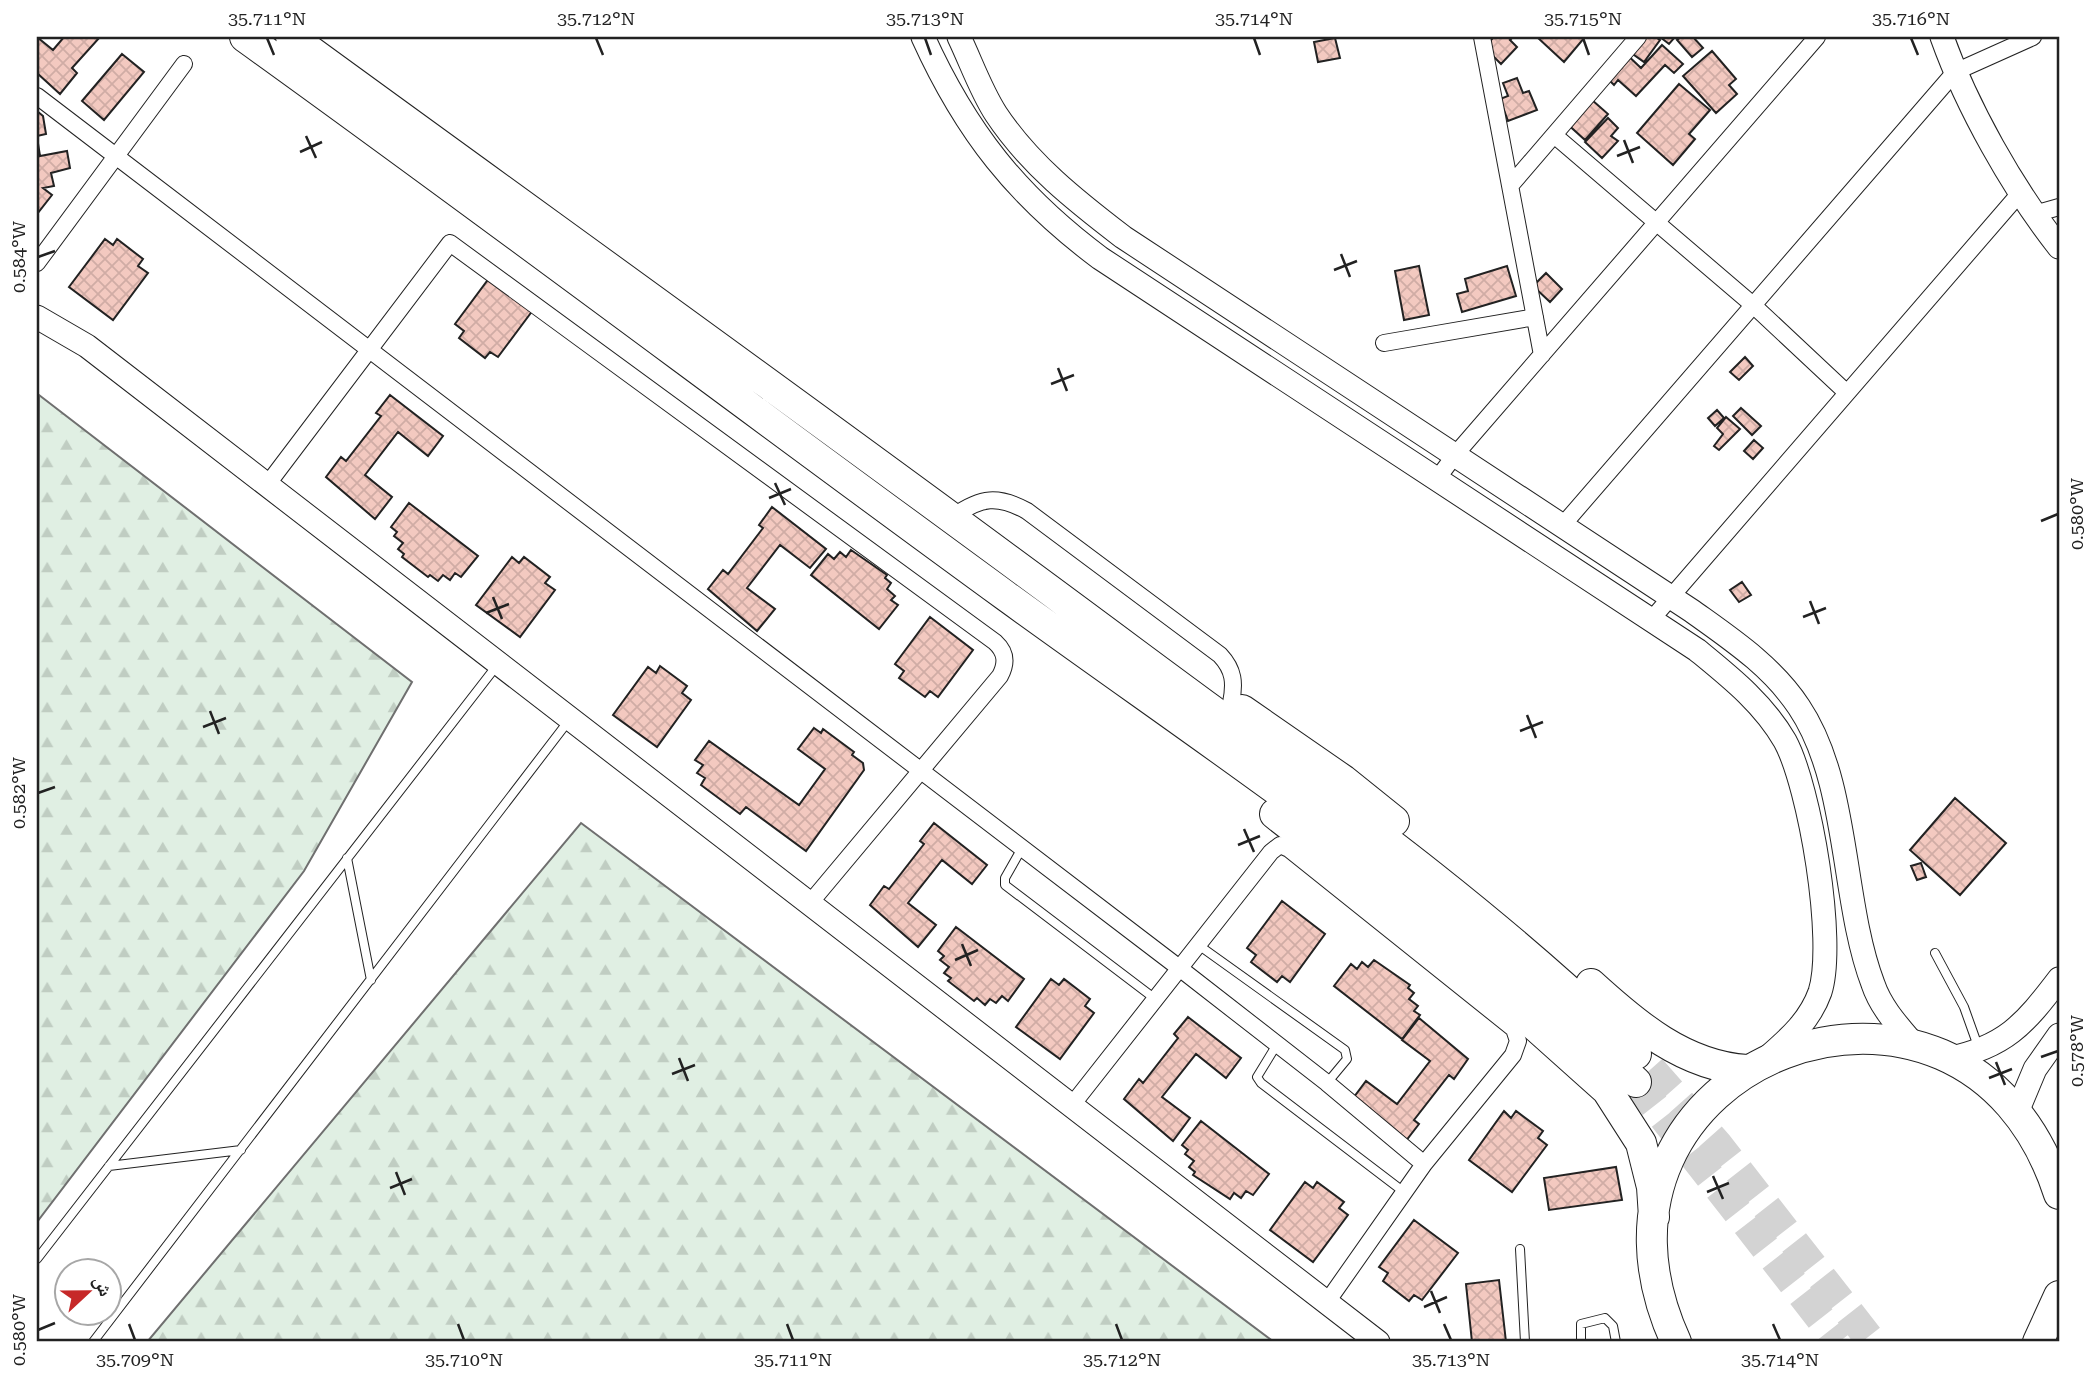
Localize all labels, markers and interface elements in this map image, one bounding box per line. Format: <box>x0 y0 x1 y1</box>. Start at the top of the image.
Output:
text: 35.711°N <box>228 8 306 29</box>
text: 35.712°N <box>557 8 635 29</box>
text: 35.713°N <box>886 8 964 29</box>
text: 35.714°N <box>1215 8 1293 29</box>
text: 35.715°N <box>1544 8 1622 29</box>
text: 35.716°N <box>1872 8 1950 29</box>
text: 0.584°W <box>8 220 29 293</box>
text: 0.580°W <box>2066 477 2087 550</box>
text: 0.582°W <box>8 756 29 829</box>
text: 0.578°W <box>2066 1014 2087 1087</box>
north arrow <box>52 1256 122 1326</box>
text: ش <box>89 1272 118 1299</box>
text: 0.580°W <box>8 1293 29 1366</box>
text: 35.709°N <box>96 1349 174 1370</box>
text: 35.710°N <box>425 1349 503 1370</box>
text: 35.711°N <box>754 1349 832 1370</box>
text: 35.712°N <box>1083 1349 1161 1370</box>
text: 35.713°N <box>1412 1349 1490 1370</box>
text: 35.714°N <box>1741 1349 1819 1370</box>

